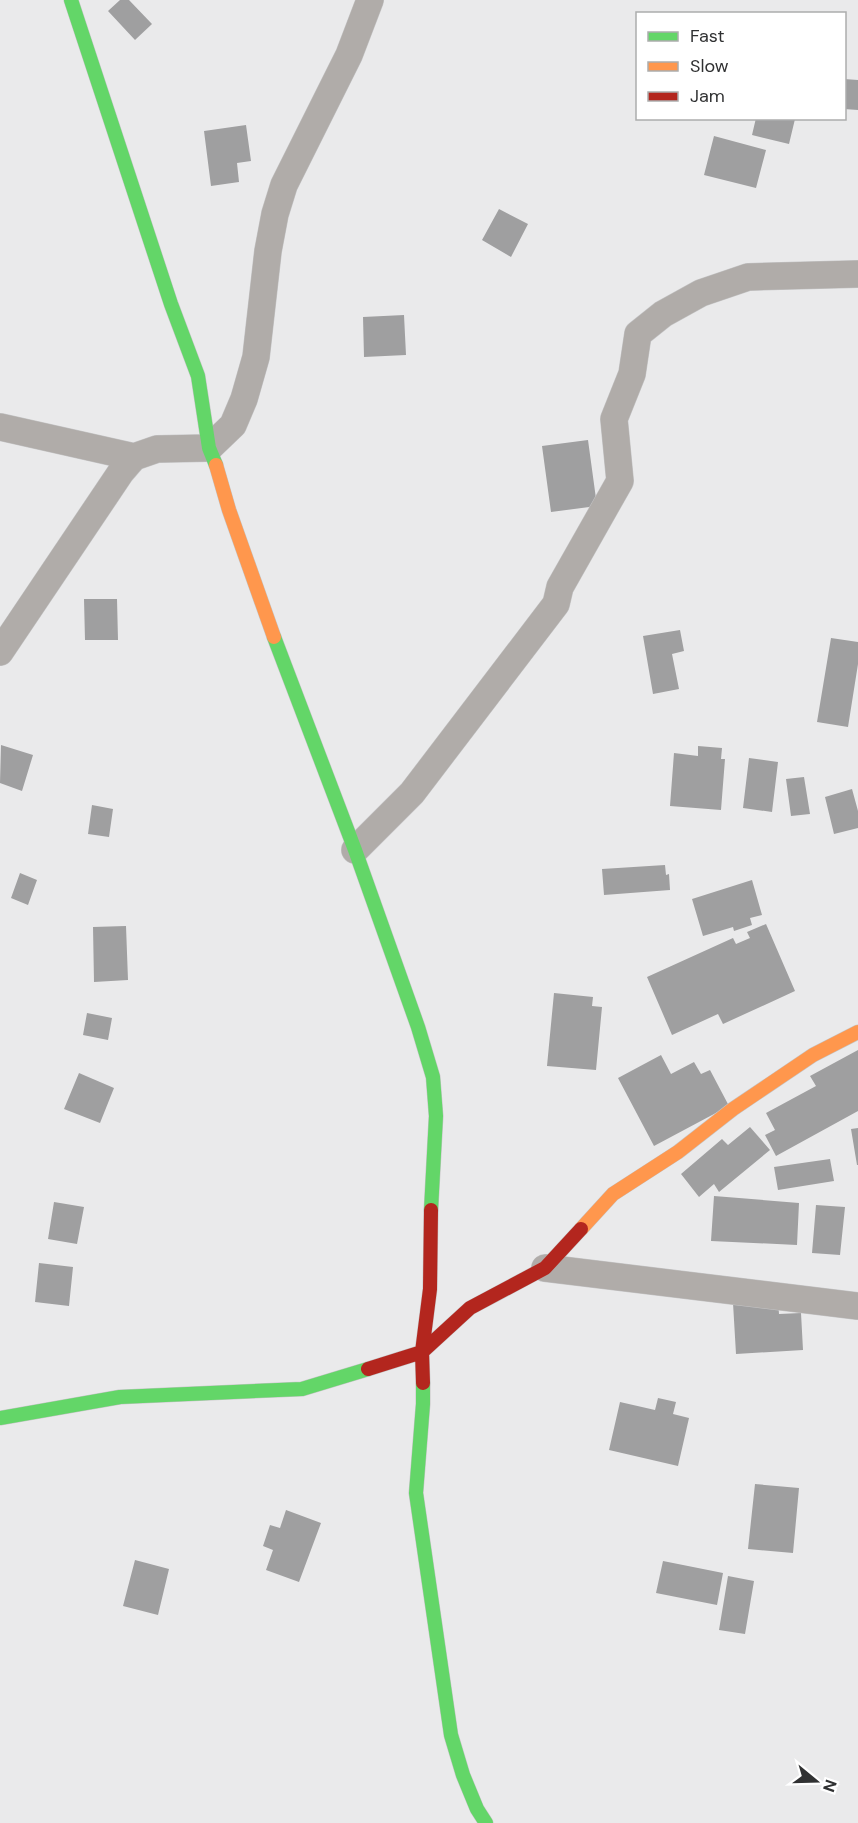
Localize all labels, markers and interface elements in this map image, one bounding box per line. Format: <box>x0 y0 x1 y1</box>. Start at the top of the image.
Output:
legend <box>636 12 846 120</box>
text: Fast <box>690 24 725 48</box>
text: Slow <box>690 54 729 78</box>
text: Jam <box>690 84 725 108</box>
north arrow <box>786 1751 846 1811</box>
text: N <box>818 1777 842 1795</box>

